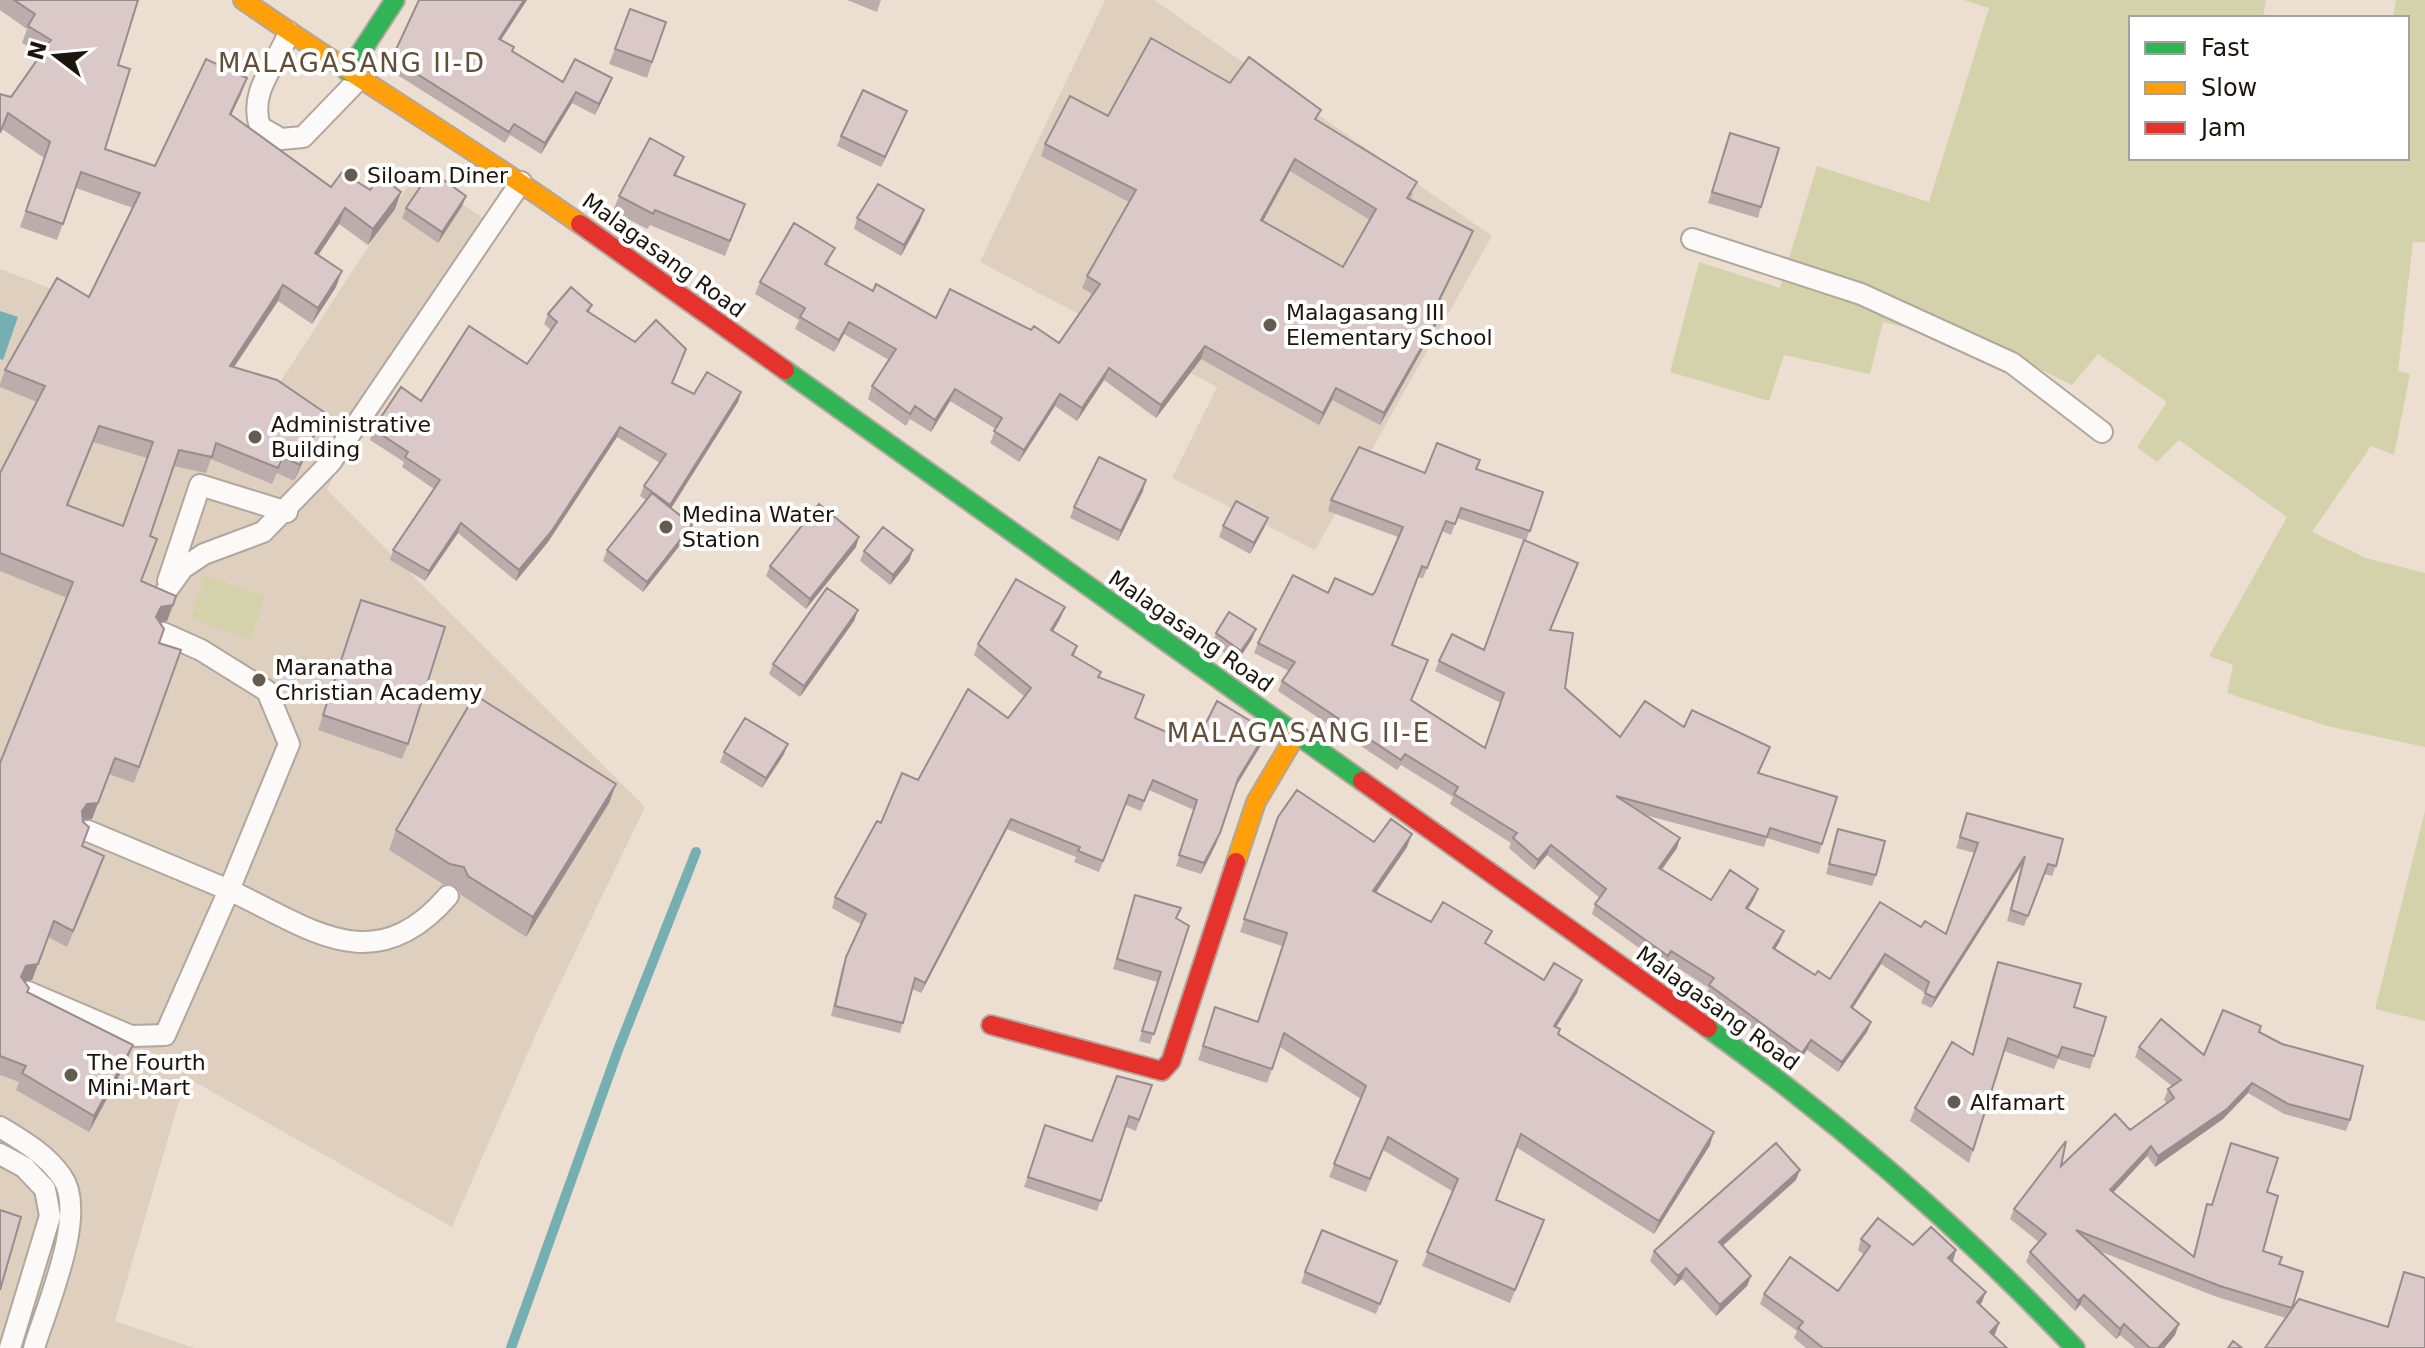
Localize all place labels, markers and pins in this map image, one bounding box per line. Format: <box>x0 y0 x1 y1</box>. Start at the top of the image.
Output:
place label: Siloam Diner <box>367 163 509 188</box>
marker: Siloam Diner <box>342 166 360 184</box>
place label: Malagasang III Elementary School <box>1286 300 1493 350</box>
marker: Malagasang III Elementary School <box>1261 316 1279 334</box>
place label: Administrative Building <box>271 412 431 462</box>
marker: Administrative Building <box>246 428 264 446</box>
place label: Medina Water Station <box>682 502 835 552</box>
marker: Medina Water Station <box>657 518 675 536</box>
place label: Maranatha Christian Academy <box>275 655 482 705</box>
marker: Maranatha Christian Academy <box>250 671 268 689</box>
place label: The Fourth Mini-Mart <box>86 1050 206 1100</box>
marker: The Fourth Mini-Mart <box>62 1066 80 1084</box>
place label: Alfamart <box>1970 1090 2065 1115</box>
marker: Alfamart <box>1945 1093 1963 1111</box>

